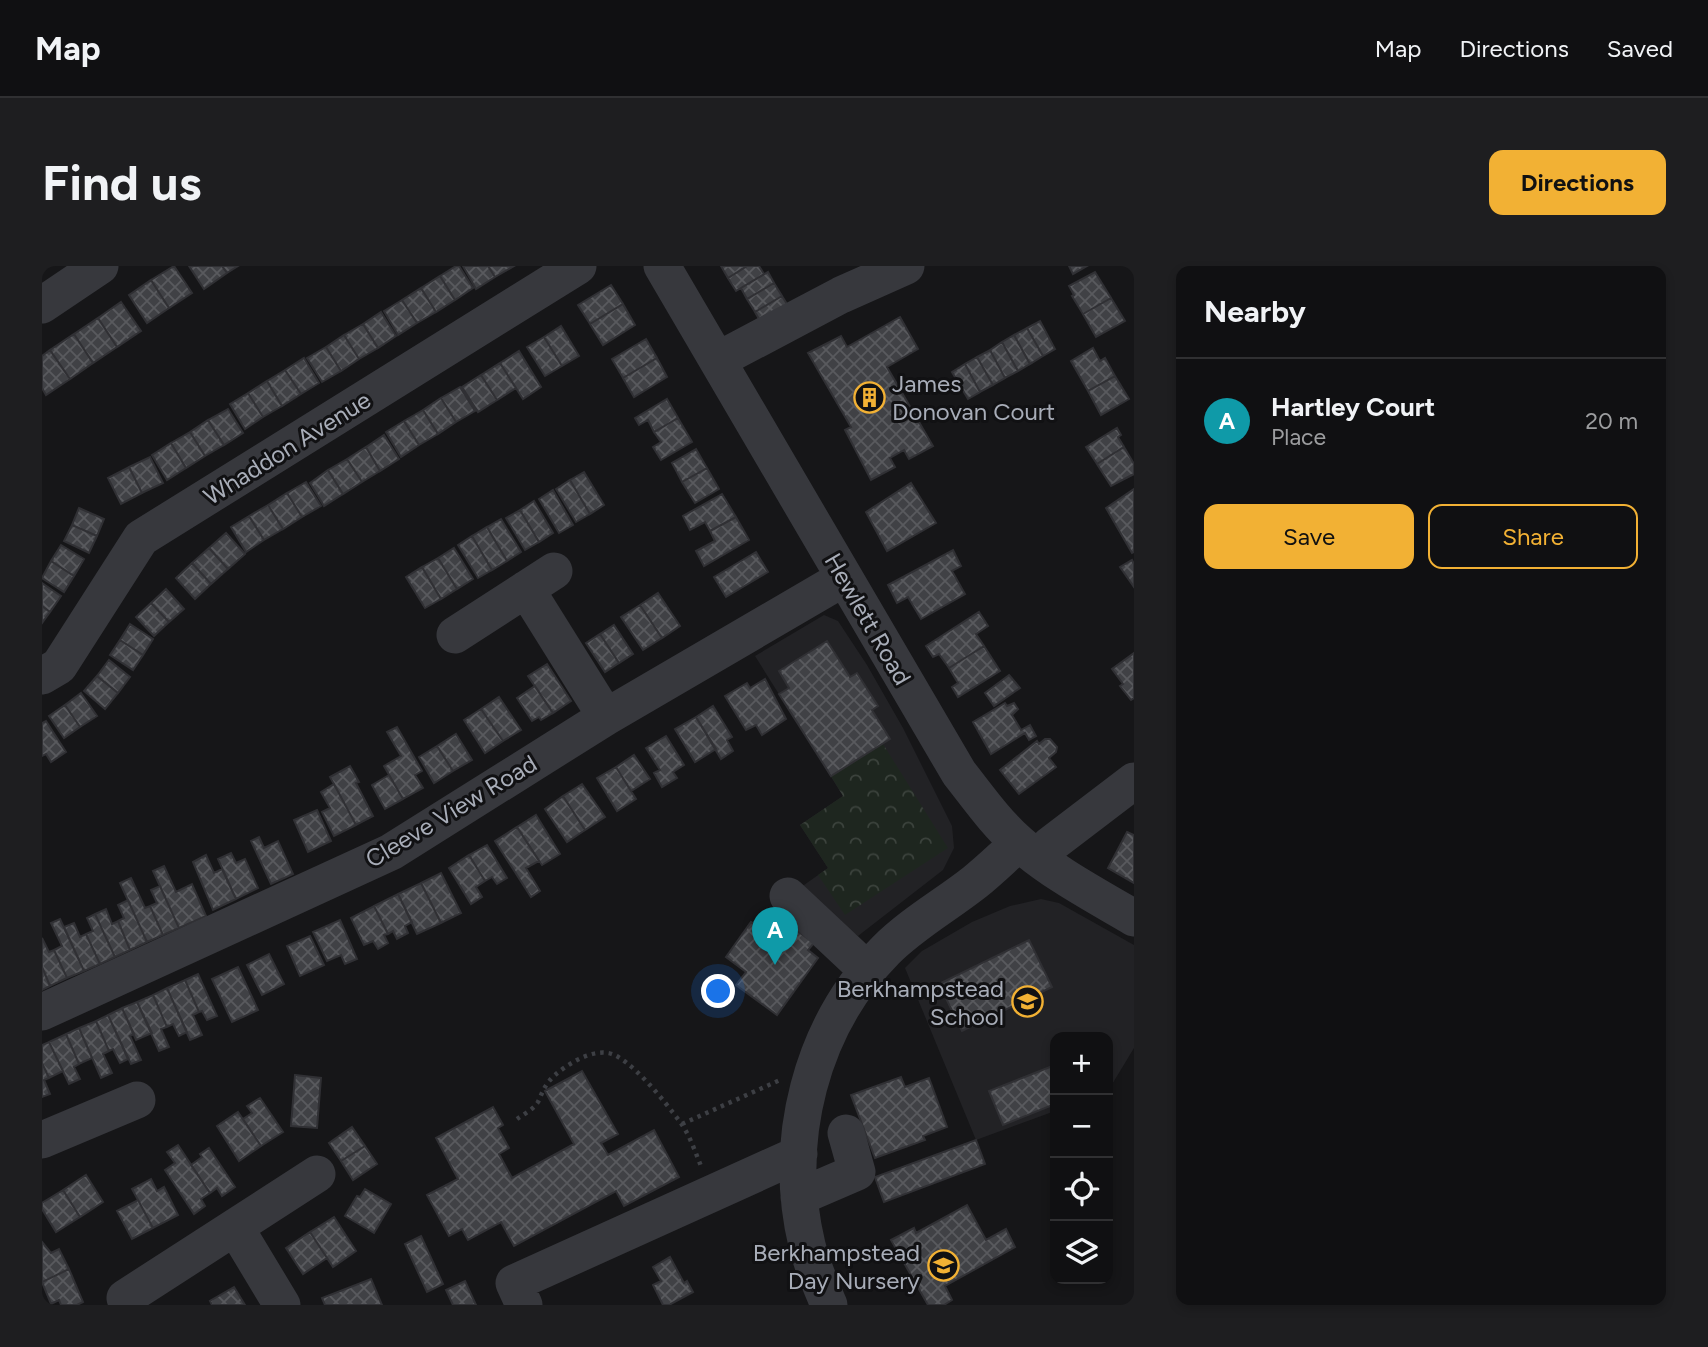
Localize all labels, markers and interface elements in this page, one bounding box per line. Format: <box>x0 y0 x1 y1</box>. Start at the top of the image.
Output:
text: Map <box>35 29 101 68</box>
text: Map <box>1375 34 1421 63</box>
text: Directions <box>1459 34 1569 63</box>
text: Saved <box>1607 34 1673 63</box>
button: Directions <box>1489 150 1666 215</box>
text: Find us <box>42 153 201 212</box>
text: Nearby <box>1204 293 1306 330</box>
place label: James Donovan Court <box>892 369 1055 426</box>
building icon: James Donovan Court <box>852 380 886 414</box>
street label: Whaddon Avenue <box>198 385 376 511</box>
text: Hartley Court <box>1271 391 1435 423</box>
text: A <box>1219 407 1235 435</box>
text: 20 m <box>1585 407 1638 435</box>
text: Place <box>1271 423 1326 451</box>
button: Save <box>1204 504 1414 569</box>
button: Share <box>1428 504 1638 569</box>
street label: Hewlett Road <box>819 548 917 690</box>
street label: Cleeve View Road <box>360 748 542 874</box>
pin: A <box>752 907 798 965</box>
your location <box>701 974 735 1008</box>
place label: Berkhampstead School <box>837 974 1004 1031</box>
school or university icon: Berkhampstead School <box>1010 985 1044 1019</box>
map controls <box>1050 1032 1113 1284</box>
button: + <box>1050 1032 1113 1095</box>
button: − <box>1050 1095 1113 1158</box>
button: locate <box>1050 1158 1113 1221</box>
button: layers <box>1050 1221 1113 1284</box>
place label: Berkhampstead Day Nursery <box>753 1238 920 1295</box>
school or university icon: Berkhampstead Day Nursery <box>926 1249 960 1283</box>

